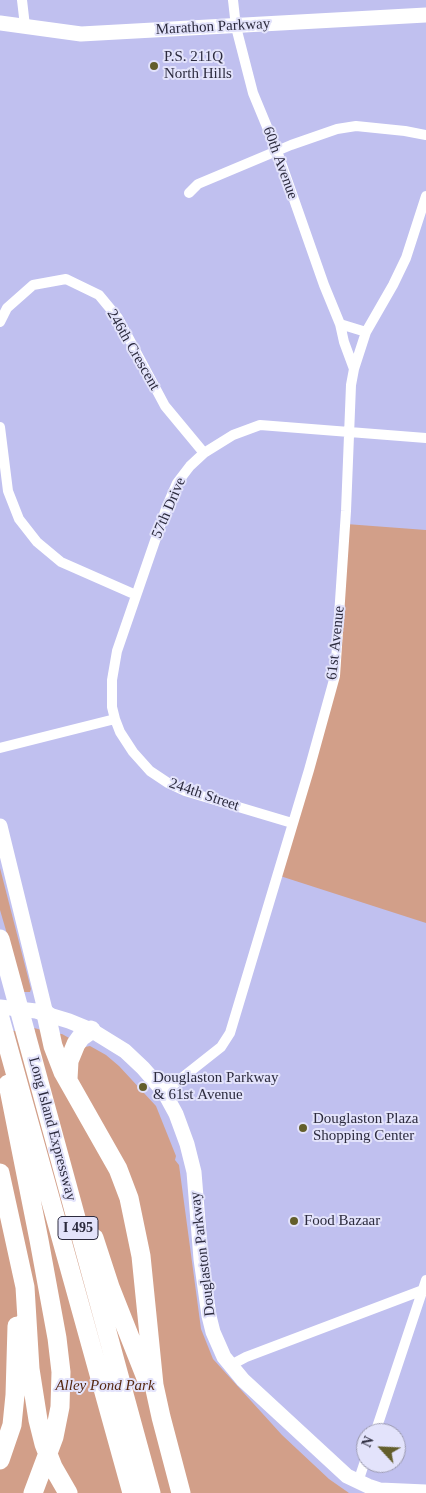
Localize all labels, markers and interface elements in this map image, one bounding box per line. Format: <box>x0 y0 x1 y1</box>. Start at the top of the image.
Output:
street label: Marathon Parkway <box>155 15 271 39</box>
place label: P.S. 211Q North Hills <box>164 48 232 83</box>
marker: P.S. 211Q North Hills <box>148 60 160 72</box>
street label: 60th Avenue <box>259 124 301 202</box>
street label: 246th Crescent <box>103 306 163 394</box>
street label: 57th Drive <box>148 475 190 541</box>
street label: 61st Avenue <box>323 605 349 681</box>
street label: 244th Street <box>167 775 241 815</box>
street label: Long Island Expressway <box>24 1055 80 1203</box>
place label: Douglaston Parkway & 61st Avenue <box>153 1069 278 1104</box>
marker: Douglaston Parkway & 61st Avenue <box>137 1081 149 1093</box>
place label: Douglaston Plaza Shopping Center <box>313 1110 418 1145</box>
marker: Douglaston Plaza Shopping Center <box>297 1122 309 1134</box>
street label: Douglaston Parkway <box>186 1191 220 1317</box>
place label: Food Bazaar <box>304 1212 380 1230</box>
marker: Food Bazaar <box>288 1215 300 1227</box>
road number: I 495 <box>58 1216 98 1240</box>
park label: Alley Pond Park <box>55 1377 155 1395</box>
north arrow <box>356 1423 406 1473</box>
text: N <box>359 1434 377 1450</box>

